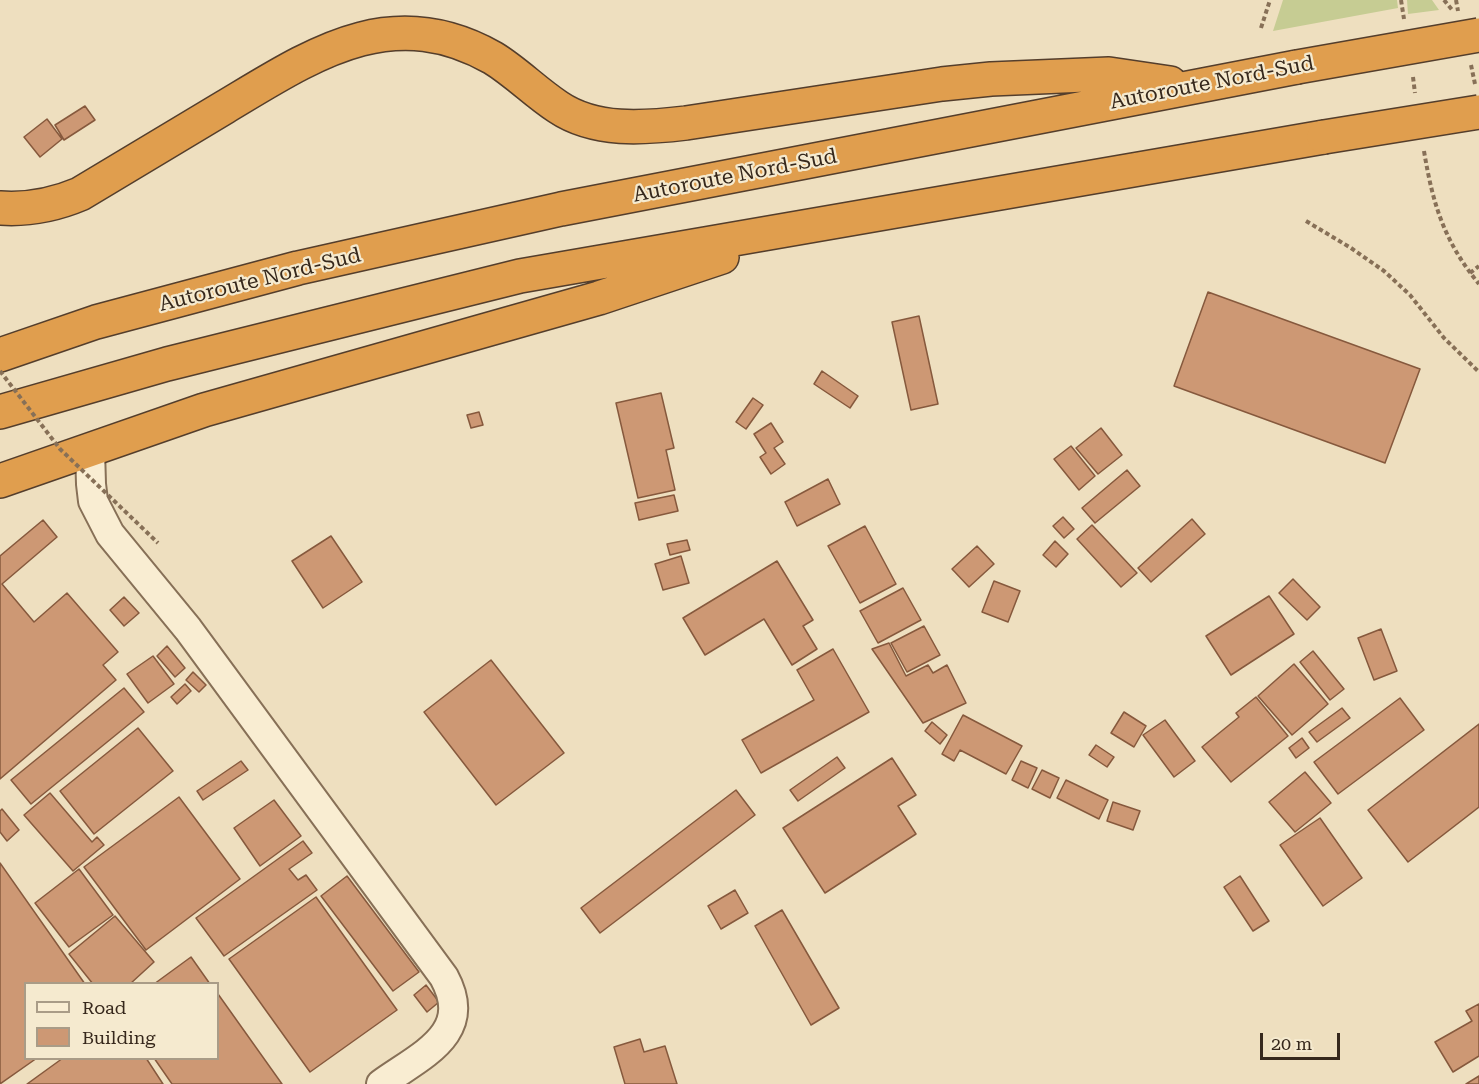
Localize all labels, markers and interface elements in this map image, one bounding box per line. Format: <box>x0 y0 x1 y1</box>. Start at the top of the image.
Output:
street label: Autoroute Nord-Sud <box>1108 51 1316 115</box>
street label: Autoroute Nord-Sud <box>631 144 839 208</box>
street label: Autoroute Nord-Sud <box>156 243 364 317</box>
legend <box>24 982 219 1060</box>
text: Road <box>82 997 126 1018</box>
scale bar <box>1263 1021 1342 1059</box>
text: Building <box>82 1027 156 1048</box>
text: 20 m <box>1271 1033 1312 1054</box>

